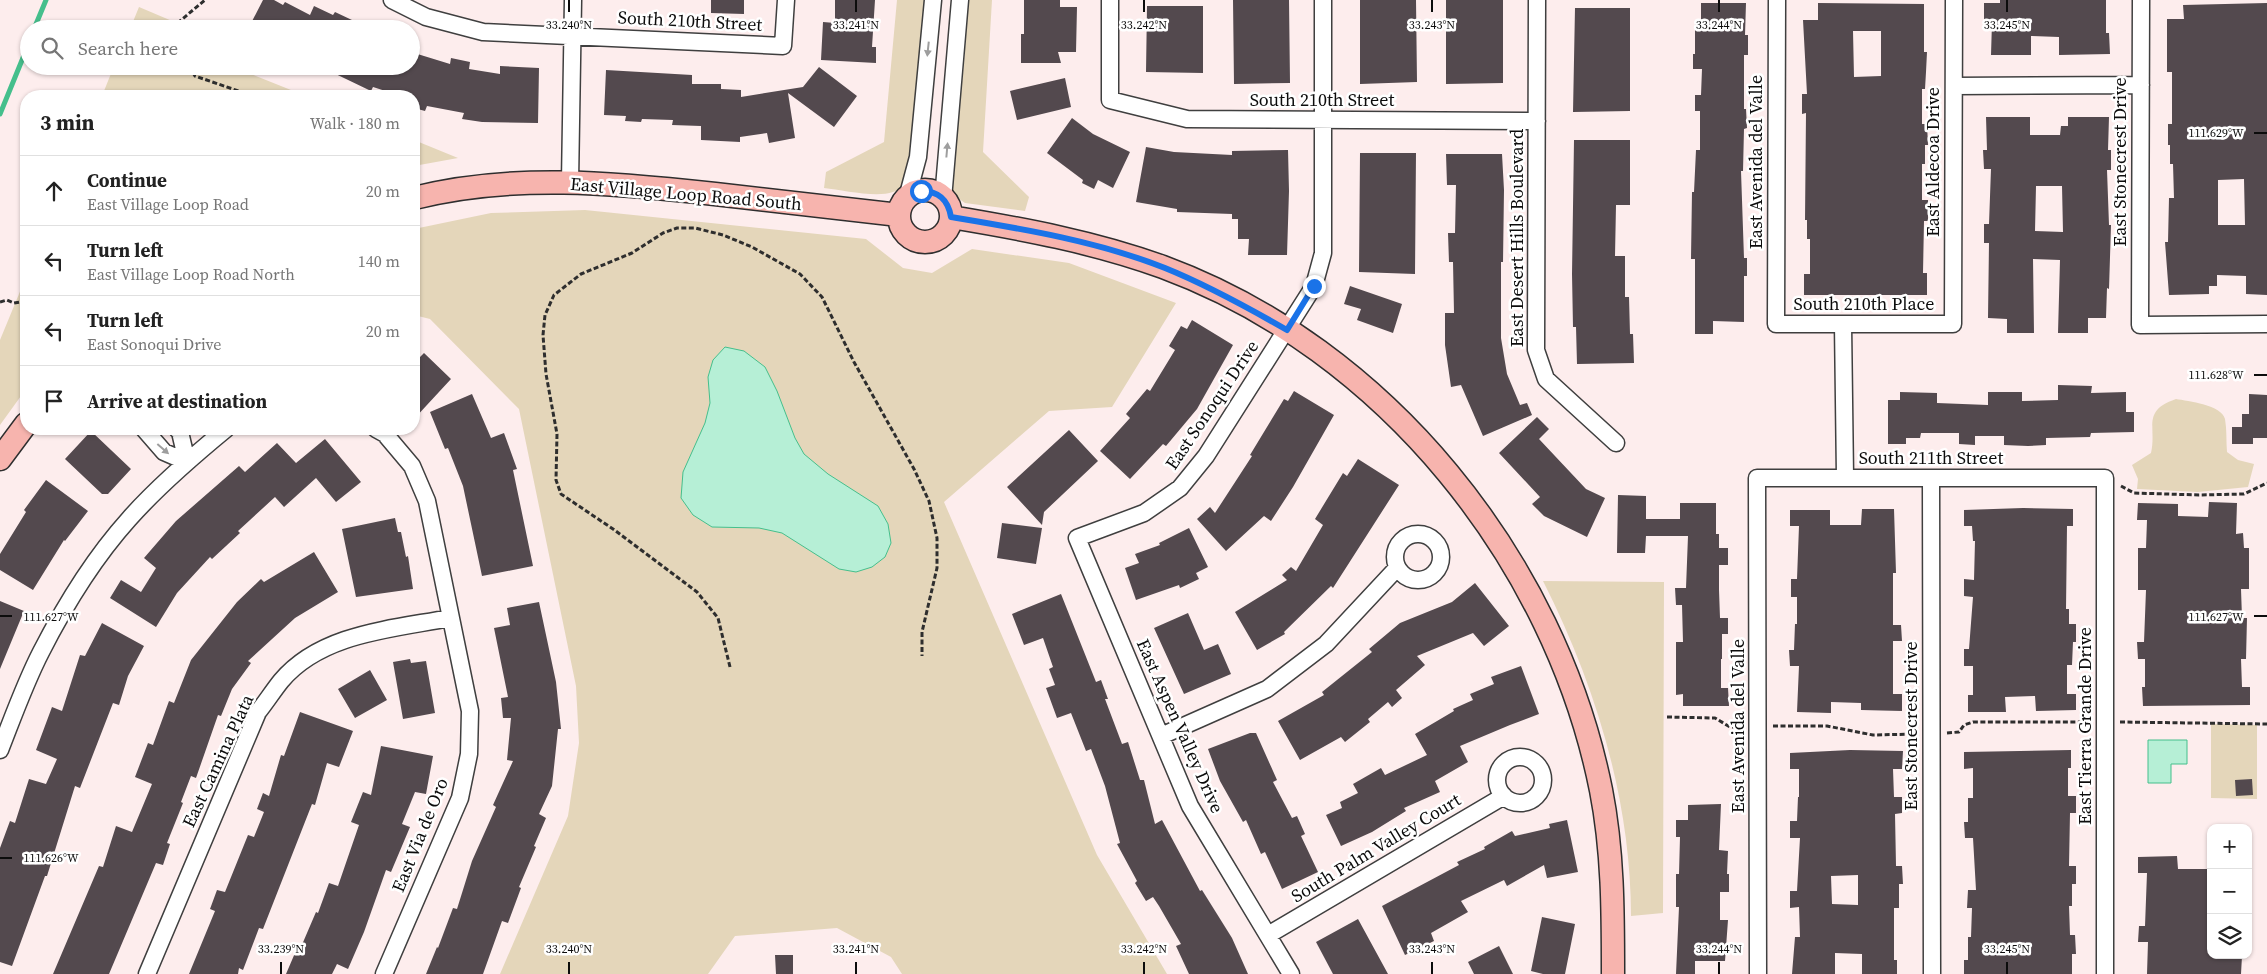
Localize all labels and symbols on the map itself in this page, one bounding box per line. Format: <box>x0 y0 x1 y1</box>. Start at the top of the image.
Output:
street label: South 210th Street <box>617 4 763 37</box>
text: 33.240°N <box>546 17 592 33</box>
text: 33.241°N <box>833 17 879 33</box>
text: 33.242°N <box>1121 17 1167 33</box>
text: 33.243°N <box>1409 17 1455 33</box>
text: 33.244°N <box>1696 17 1742 33</box>
text: 33.245°N <box>1984 17 2030 33</box>
one-way arrow <box>924 41 932 57</box>
street label: East Avenida del Valle <box>1743 75 1768 249</box>
street label: East Stonecrest Drive <box>2107 77 2132 247</box>
street label: South 210th Street <box>1250 87 1394 112</box>
street label: East Aldecoa Drive <box>1920 87 1945 237</box>
text: 111.629°W <box>2188 125 2244 141</box>
street label: East Desert Hills Boulevard <box>1504 129 1529 347</box>
one-way arrow <box>944 142 952 158</box>
street label: East Village Loop Road South <box>569 171 803 216</box>
route start <box>910 180 933 203</box>
route end <box>1303 275 1326 298</box>
street label: South 210th Place <box>1793 291 1935 316</box>
street label: East Sonoqui Drive <box>1159 335 1264 474</box>
text: 111.628°W <box>2188 367 2244 383</box>
one-way arrow <box>156 443 169 454</box>
street label: South 211th Street <box>1859 445 2003 470</box>
text: 111.627°W <box>23 609 79 625</box>
text: 111.627°W <box>2188 609 2244 625</box>
street label: East Tierra Grande Drive <box>2072 627 2097 825</box>
street label: East Aspen Valley Drive <box>1131 635 1230 817</box>
street label: East Avenida del Valle <box>1725 639 1750 813</box>
street label: East Stonecrest Drive <box>1898 641 1923 811</box>
street label: East Camina Plata <box>176 689 260 831</box>
street label: East Via de Oro <box>385 774 454 896</box>
street label: South Palm Valley Court <box>1286 787 1465 908</box>
text: 111.626°W <box>23 850 79 866</box>
text: 33.239°N <box>258 941 304 957</box>
text: 33.240°N <box>546 941 592 957</box>
text: 33.241°N <box>833 941 879 957</box>
text: 33.242°N <box>1121 941 1167 957</box>
text: 33.243°N <box>1409 941 1455 957</box>
text: 33.244°N <box>1696 941 1742 957</box>
text: 33.245°N <box>1984 941 2030 957</box>

